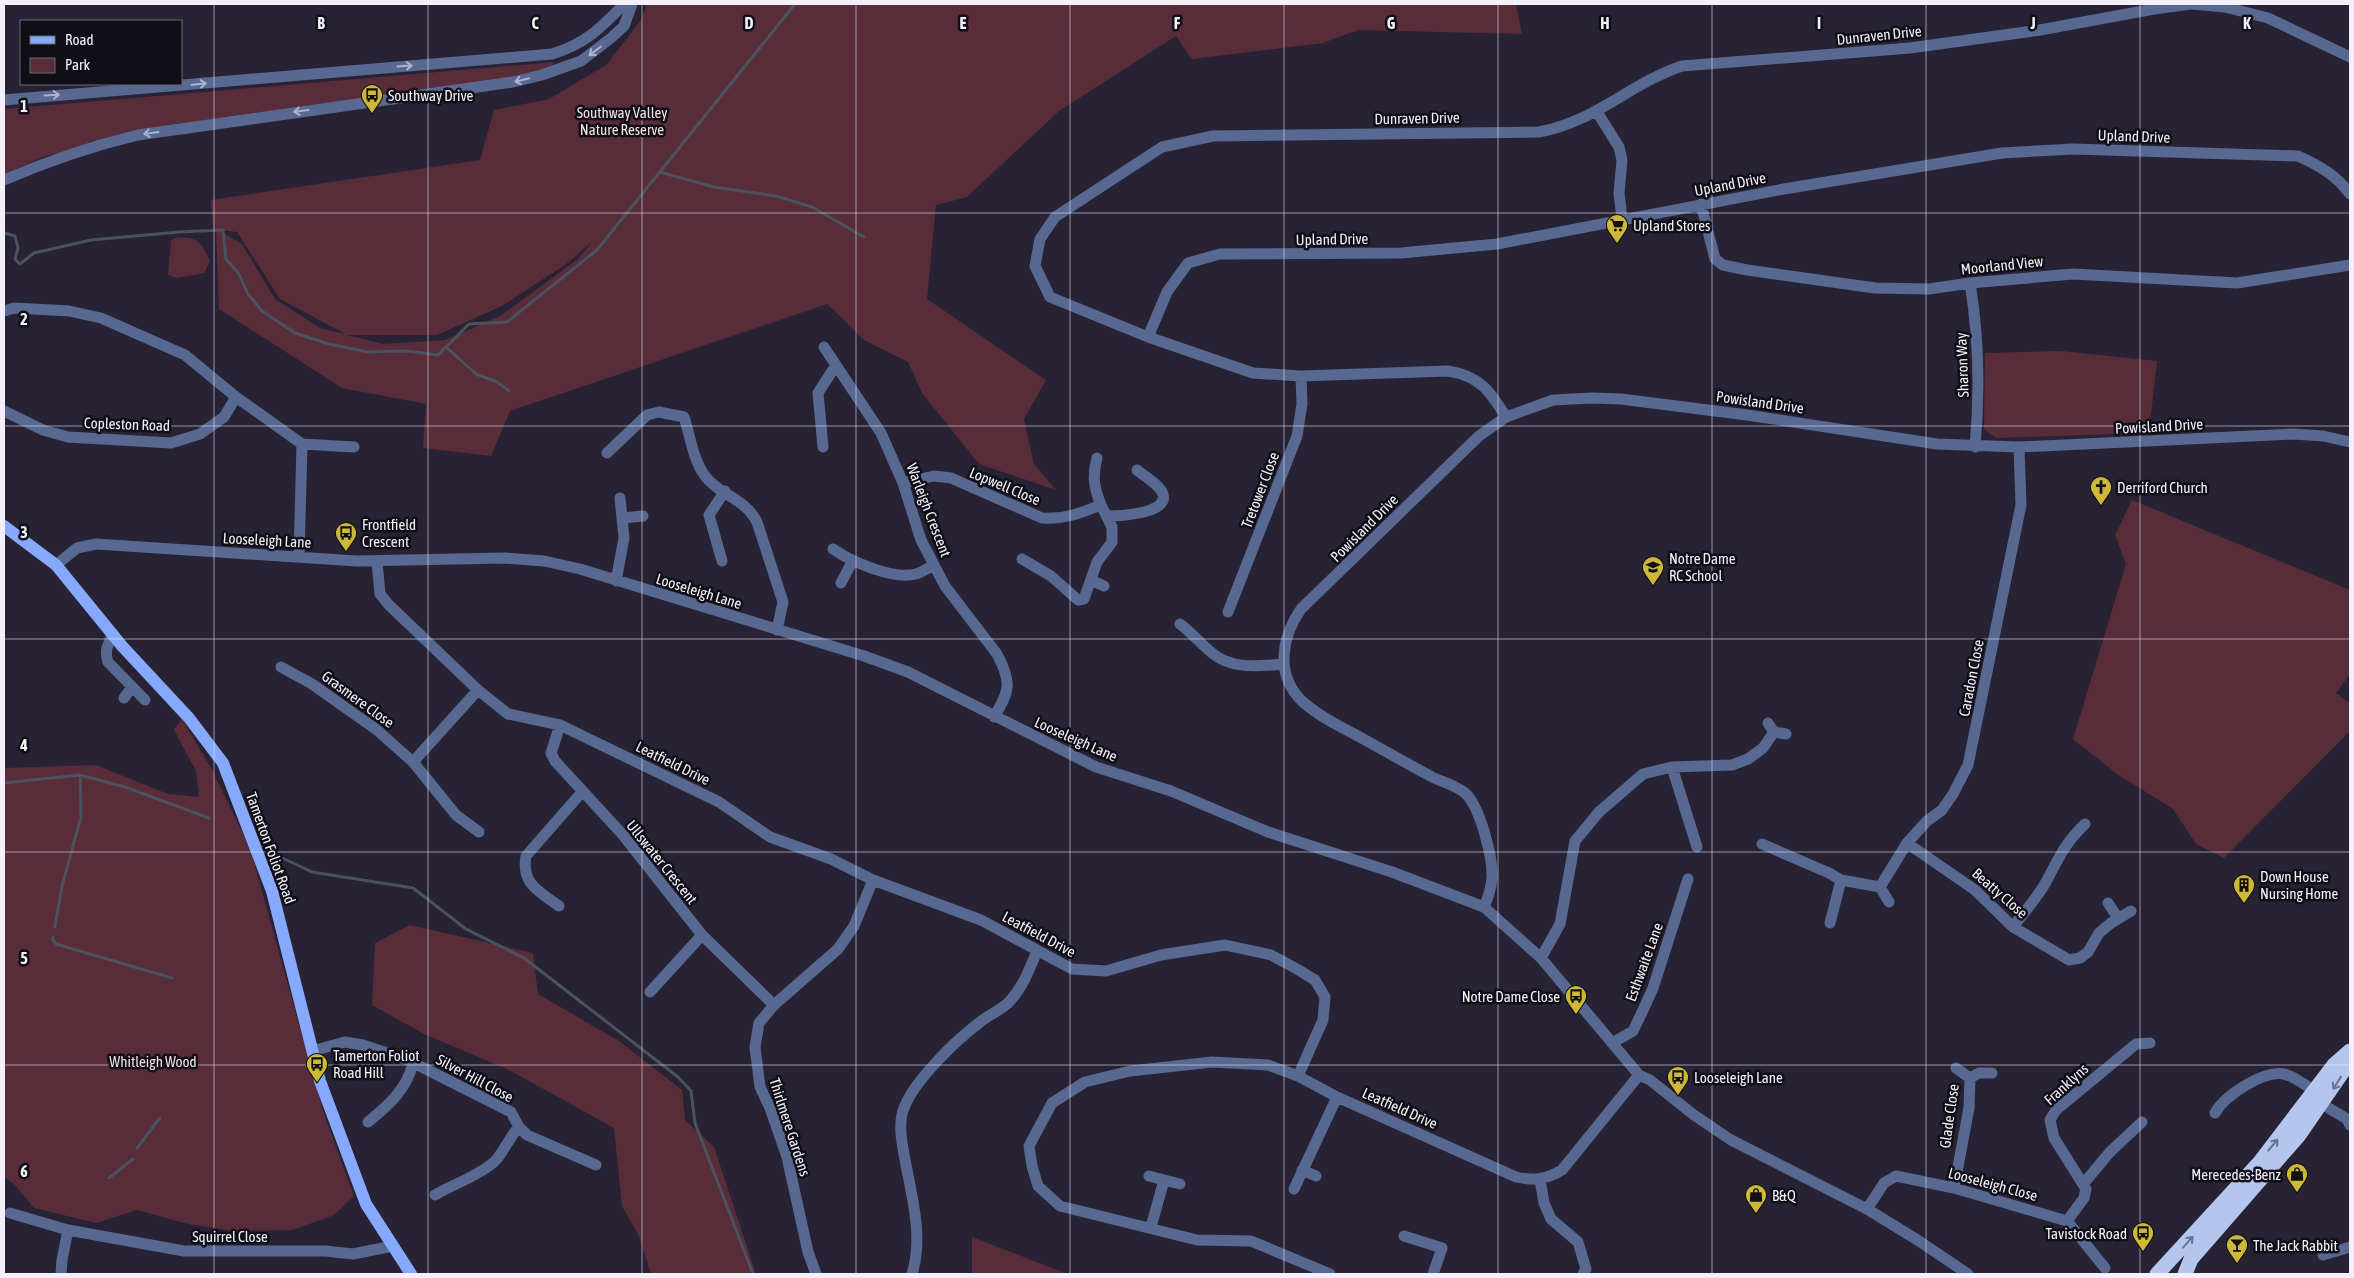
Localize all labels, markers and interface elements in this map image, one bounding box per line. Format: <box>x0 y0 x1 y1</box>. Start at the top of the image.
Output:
text: B <box>317 14 325 32</box>
text: C <box>531 14 539 32</box>
text: D <box>745 14 754 32</box>
text: E <box>960 14 967 32</box>
text: F <box>1174 14 1181 32</box>
text: G <box>1387 14 1396 32</box>
text: H <box>1600 14 1610 32</box>
text: I <box>1817 14 1821 32</box>
text: J <box>2029 14 2036 32</box>
text: K <box>2243 14 2251 32</box>
legend <box>20 20 182 85</box>
street label: Dunraven Drive <box>1836 22 1922 48</box>
text: Road <box>65 31 94 48</box>
one-way arrow <box>588 46 602 56</box>
text: Park <box>65 56 90 73</box>
one-way arrow <box>397 61 413 70</box>
one-way arrow <box>515 76 531 85</box>
one-way arrow <box>191 79 207 88</box>
bus stop icon: Southway Drive <box>360 83 384 114</box>
place label: Southway Drive <box>388 87 474 104</box>
one-way arrow <box>44 90 60 99</box>
text: 1 <box>20 97 28 115</box>
park label: Southway Valley Nature Reserve <box>577 104 667 138</box>
one-way arrow <box>293 106 309 116</box>
street label: Dunraven Drive <box>1374 109 1460 127</box>
street label: Upland Drive <box>2097 126 2171 146</box>
one-way arrow <box>143 128 159 138</box>
street label: Upland Drive <box>1693 169 1767 199</box>
supermarket icon: Upland Stores <box>1605 213 1629 244</box>
place label: Upland Stores <box>1633 217 1710 234</box>
street label: Upland Drive <box>1296 230 1369 248</box>
street label: Moorland View <box>1960 252 2044 278</box>
text: 2 <box>20 310 28 328</box>
street label: Sharon Way <box>1952 332 1972 398</box>
street label: Powisland Drive <box>1715 387 1805 417</box>
street label: Copleston Road <box>84 414 170 434</box>
street label: Powisland Drive <box>2114 415 2204 437</box>
street label: Tretower Close <box>1238 450 1282 530</box>
street label: Warleigh Crescent <box>903 461 955 559</box>
street label: Lopwell Close <box>967 463 1043 509</box>
church icon: Derriford Church <box>2089 475 2113 506</box>
place label: Derriford Church <box>2117 479 2208 496</box>
street label: Powisland Drive <box>1327 491 1401 565</box>
place label: Frontfield Crescent <box>362 516 416 550</box>
bus stop icon: Frontfield Crescent <box>334 521 358 552</box>
text: 3 <box>20 523 28 541</box>
street label: Looseleigh Lane <box>222 529 312 551</box>
place label: Notre Dame RC School <box>1669 550 1736 584</box>
school or university icon: Notre Dame RC School <box>1641 555 1665 586</box>
street label: Looseleigh Lane <box>654 570 744 612</box>
street label: Caradon Close <box>1955 638 1987 718</box>
street label: Grasmere Close <box>319 667 398 731</box>
street label: Looseleigh Lane <box>1032 713 1120 765</box>
text: 4 <box>19 736 28 754</box>
street label: Leatfield Drive <box>633 738 713 788</box>
street label: Tamerton Foliot Road <box>243 790 299 906</box>
street label: Ullswater Crescent <box>623 817 701 907</box>
street label: Beatty Close <box>1969 864 2031 922</box>
place label: Down House Nursing Home <box>2260 868 2339 902</box>
building icon: Down House Nursing Home <box>2232 873 2256 904</box>
street label: Leatfield Drive <box>1000 908 1079 960</box>
street label: Esthwaite Lane <box>1622 920 1666 1004</box>
text: 5 <box>20 949 28 967</box>
bus stop icon: Notre Dame Close <box>1564 984 1588 1015</box>
place label: Notre Dame Close <box>1462 988 1560 1005</box>
place label: Tamerton Foliot Road Hill <box>333 1047 420 1081</box>
street label: Silver Hill Close <box>434 1051 517 1105</box>
bus stop icon: Tamerton Foliot Road Hill <box>305 1052 329 1083</box>
park label: Whitleigh Wood <box>109 1053 197 1070</box>
street label: Franklyns <box>2041 1060 2091 1108</box>
bus stop icon: Looseleigh Lane <box>1666 1065 1690 1096</box>
place label: Looseleigh Lane <box>1694 1069 1783 1086</box>
one-way arrow <box>2331 1075 2341 1089</box>
street label: Thirlmere Gardens <box>766 1076 814 1178</box>
street label: Glade Close <box>1936 1083 1962 1149</box>
street label: Leatfield Drive <box>1360 1084 1440 1132</box>
one-way arrow <box>2268 1139 2279 1152</box>
text: 6 <box>20 1162 28 1180</box>
shop icon: Merecedes-Benz <box>2285 1162 2309 1193</box>
street label: Looseleigh Close <box>1947 1164 2040 1204</box>
place label: Merecedes-Benz <box>2191 1166 2282 1183</box>
shop icon: B&Q <box>1744 1183 1768 1214</box>
place label: B&Q <box>1772 1187 1796 1204</box>
bus stop icon: Tavistock Road <box>2131 1221 2155 1252</box>
place label: Tavistock Road <box>2046 1225 2127 1242</box>
street label: Squirrel Close <box>192 1228 268 1245</box>
bar icon: The Jack Rabbit <box>2225 1233 2249 1264</box>
one-way arrow <box>2182 1235 2194 1248</box>
place label: The Jack Rabbit <box>2253 1237 2338 1254</box>

